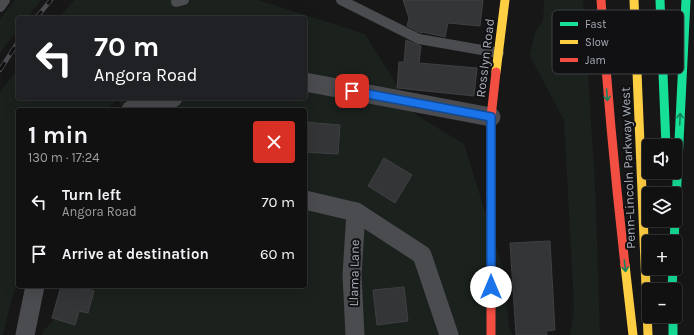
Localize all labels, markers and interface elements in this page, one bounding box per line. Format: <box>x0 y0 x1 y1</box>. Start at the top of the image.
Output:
legend <box>552 10 684 74</box>
street label: Rosslyn Road <box>473 18 497 98</box>
text: Fast <box>585 18 606 31</box>
text: 70 m <box>94 30 159 63</box>
icon: left <box>28 32 80 84</box>
text: Slow <box>585 36 609 49</box>
text: Jam <box>585 54 606 67</box>
text: Angora Road <box>94 64 197 86</box>
pin <box>335 74 369 108</box>
icon: arrive <box>341 80 363 102</box>
street label: Penn-Lincoln Parkway West <box>618 87 638 249</box>
one-way arrow <box>604 88 611 101</box>
one-way arrow <box>676 113 684 126</box>
text: 1 min <box>28 121 88 149</box>
button: close <box>253 121 295 163</box>
map controls <box>642 139 682 323</box>
button: sound <box>642 139 682 179</box>
text: 130 m · 17:24 <box>28 150 100 165</box>
text: Turn left <box>62 186 121 204</box>
button: layers <box>642 187 682 227</box>
icon: left <box>28 191 50 213</box>
text: 70 m <box>261 193 295 211</box>
text: Angora Road <box>62 204 137 219</box>
button: + <box>642 235 682 275</box>
street label: Llama Lane <box>346 239 362 307</box>
icon: arrive <box>28 243 50 265</box>
text: Arrive at destination <box>62 245 209 263</box>
text: 60 m <box>260 245 295 263</box>
one-way arrow <box>621 259 629 272</box>
position arrow <box>470 266 512 308</box>
button: − <box>642 283 682 323</box>

